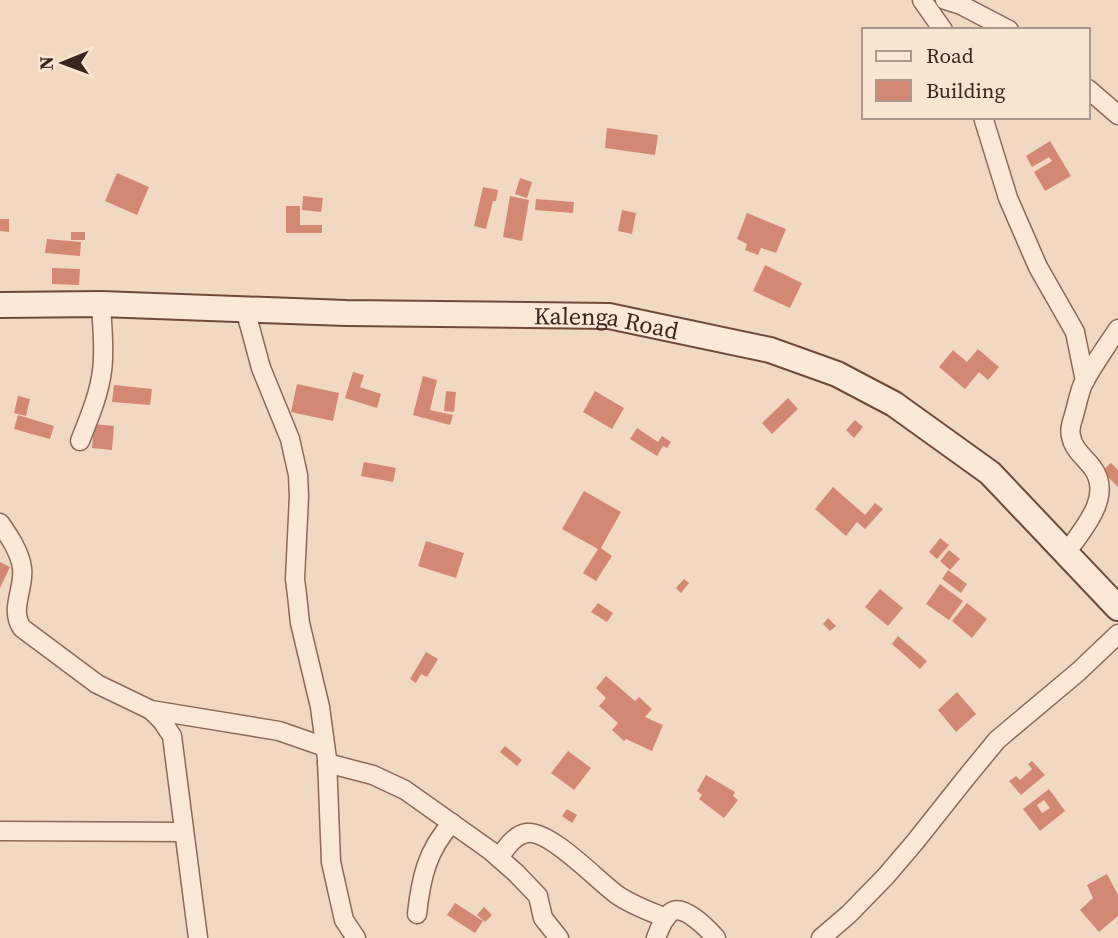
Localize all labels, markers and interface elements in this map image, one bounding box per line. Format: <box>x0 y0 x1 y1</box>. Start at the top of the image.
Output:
north arrow <box>28 28 98 98</box>
legend <box>862 28 1090 119</box>
text: Road <box>926 41 974 70</box>
text: N <box>33 56 59 70</box>
text: Building <box>926 76 1005 105</box>
street label: Kalenga Road <box>534 299 682 347</box>

